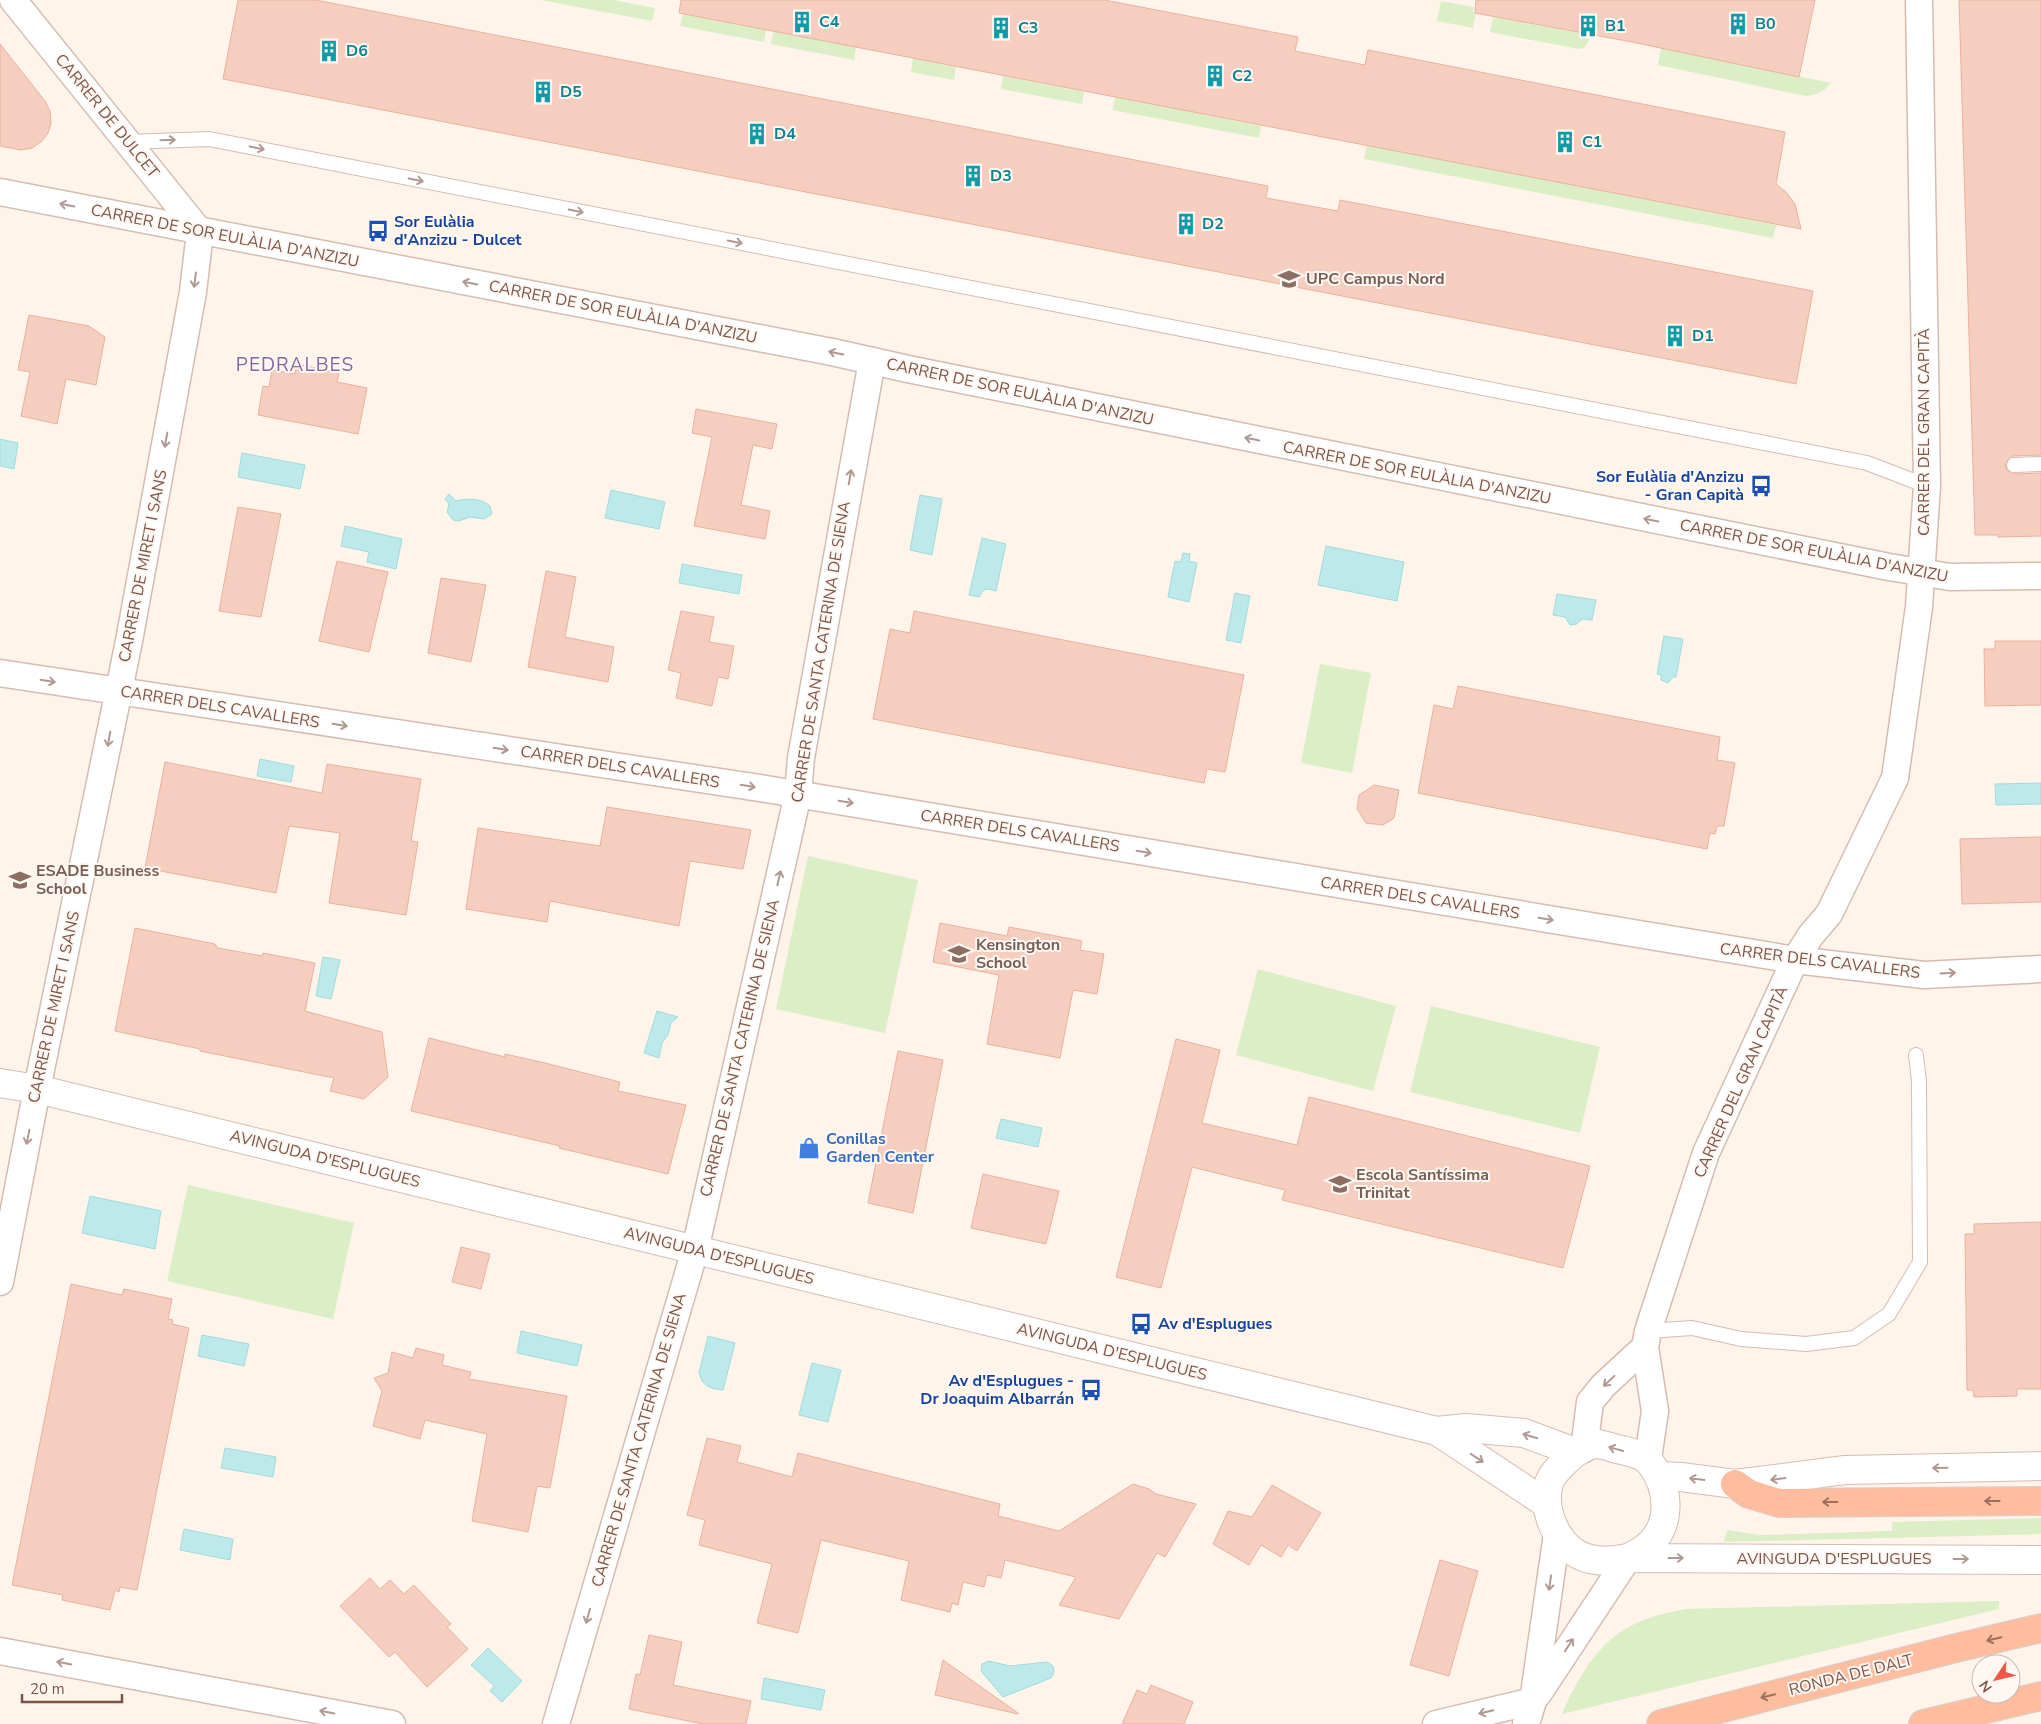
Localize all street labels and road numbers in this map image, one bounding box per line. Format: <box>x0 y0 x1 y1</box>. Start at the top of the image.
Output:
street label: CARRER DE DULCET <box>50 49 164 183</box>
street label: CARRER DE SOR EULÀLIA D'ANZIZU <box>89 199 361 273</box>
street label: CARRER DE SOR EULÀLIA D'ANZIZU <box>487 275 759 349</box>
street label: CARRER DEL GRAN CAPITÀ <box>1913 328 1935 536</box>
street label: CARRER DE SOR EULÀLIA D'ANZIZU <box>884 353 1156 431</box>
street label: CARRER DE SOR EULÀLIA D'ANZIZU <box>1281 436 1553 510</box>
street label: CARRER DE MIRET I SANS <box>114 468 172 664</box>
street label: CARRER DE SANTA CATERINA DE SIENA <box>786 499 856 804</box>
street label: CARRER DE SOR EULÀLIA D'ANZIZU <box>1678 514 1950 588</box>
street label: CARRER DELS CAVALLERS <box>119 680 321 734</box>
street label: CARRER DELS CAVALLERS <box>519 740 721 794</box>
street label: CARRER DELS CAVALLERS <box>919 804 1121 858</box>
street label: CARRER DELS CAVALLERS <box>1319 871 1521 925</box>
street label: CARRER DE SANTA CATERINA DE SIENA <box>695 897 785 1199</box>
street label: CARRER DE MIRET I SANS <box>23 909 85 1105</box>
street label: CARRER DELS CAVALLERS <box>1719 938 1922 984</box>
street label: CARRER DEL GRAN CAPITÀ <box>1689 982 1793 1181</box>
street label: AVINGUDA D'ESPLUGUES <box>228 1125 423 1193</box>
street label: AVINGUDA D'ESPLUGUES <box>622 1222 817 1290</box>
street label: CARRER DE SANTA CATERINA DE SIENA <box>586 1290 692 1590</box>
street label: AVINGUDA D'ESPLUGUES <box>1015 1318 1210 1386</box>
street label: AVINGUDA D'ESPLUGUES <box>1736 1548 1932 1570</box>
street label: RONDA DE DALT <box>1787 1649 1916 1701</box>

